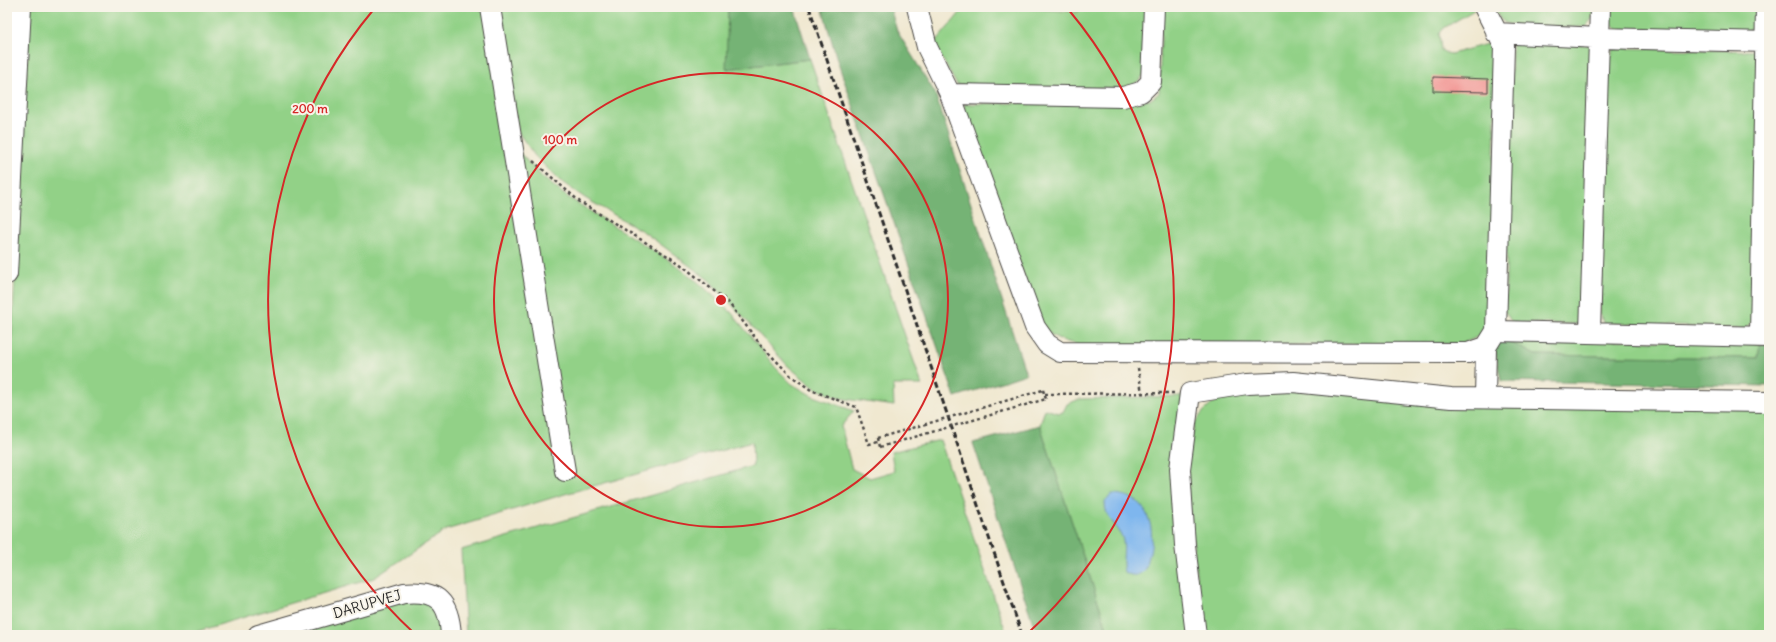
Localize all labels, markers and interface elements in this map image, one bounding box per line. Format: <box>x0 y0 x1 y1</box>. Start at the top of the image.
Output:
text: 200 m <box>292 101 328 116</box>
text: 100 m <box>543 132 577 147</box>
centre of rings <box>714 293 728 307</box>
street label: DARUPVEJ <box>331 586 403 622</box>

